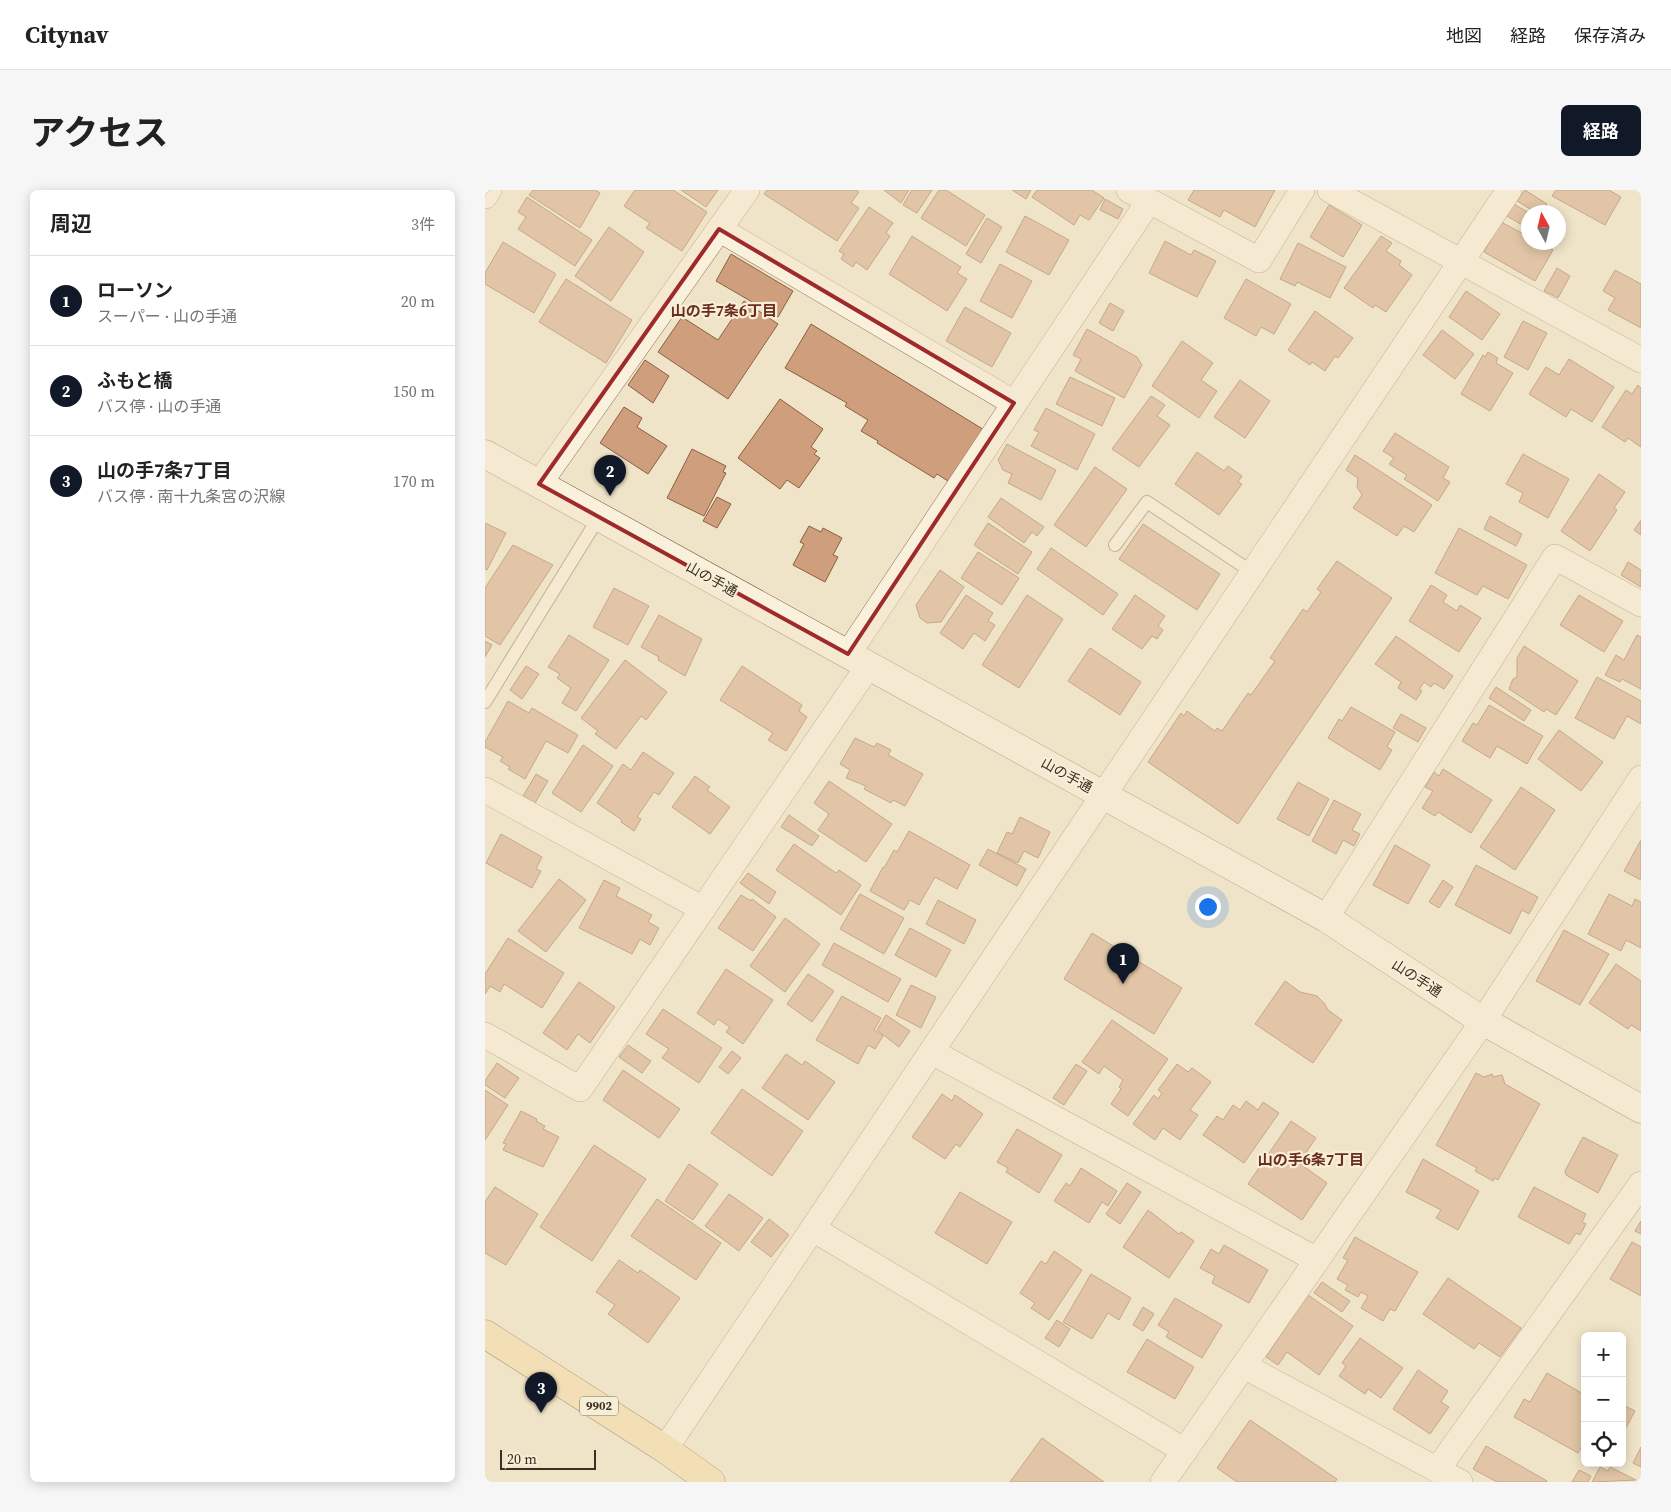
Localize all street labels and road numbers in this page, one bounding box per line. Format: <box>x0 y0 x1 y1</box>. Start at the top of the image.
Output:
street label: 山の手通 <box>683 557 741 601</box>
street label: 山の手通 <box>1038 753 1096 797</box>
street label: 山の手通 <box>1388 954 1446 1002</box>
road number: 9902 <box>580 1396 618 1416</box>

